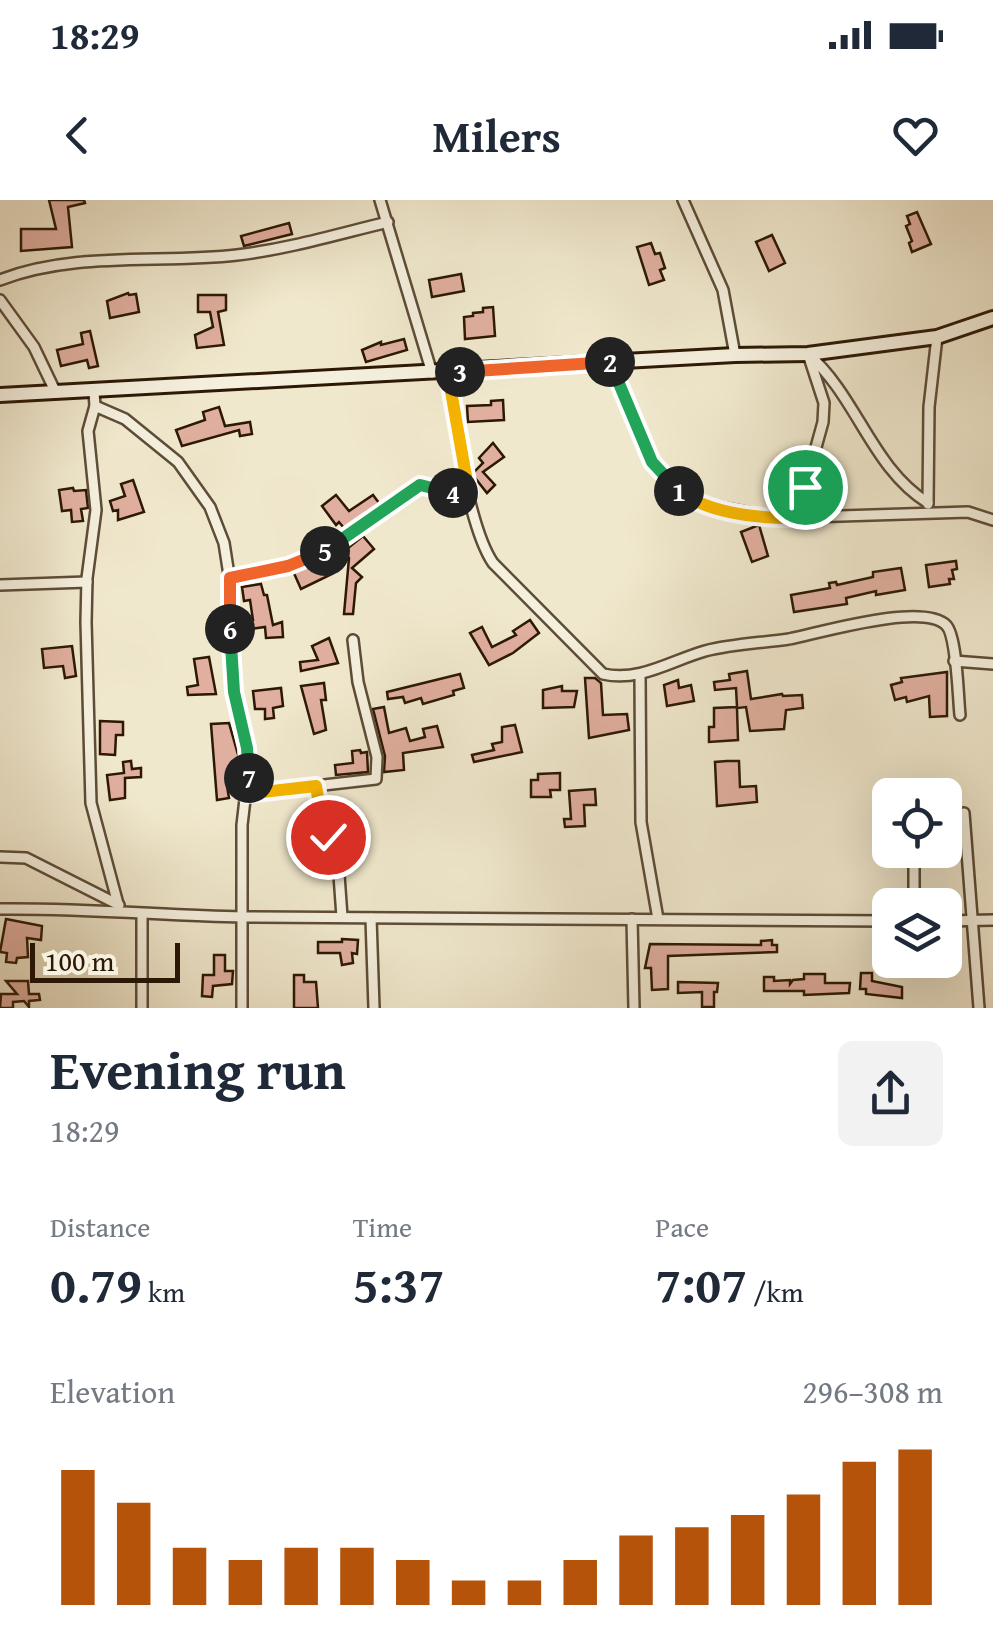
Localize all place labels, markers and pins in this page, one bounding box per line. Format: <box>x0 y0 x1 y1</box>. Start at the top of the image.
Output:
pin: 2 <box>585 337 635 387</box>
pin: 3 <box>435 347 485 397</box>
pin <box>763 445 848 530</box>
pin: 1 <box>654 466 704 516</box>
pin: 4 <box>428 468 478 518</box>
pin: 5 <box>300 526 350 576</box>
pin: 6 <box>205 604 255 654</box>
pin: 7 <box>224 753 274 803</box>
pin <box>286 795 371 880</box>

